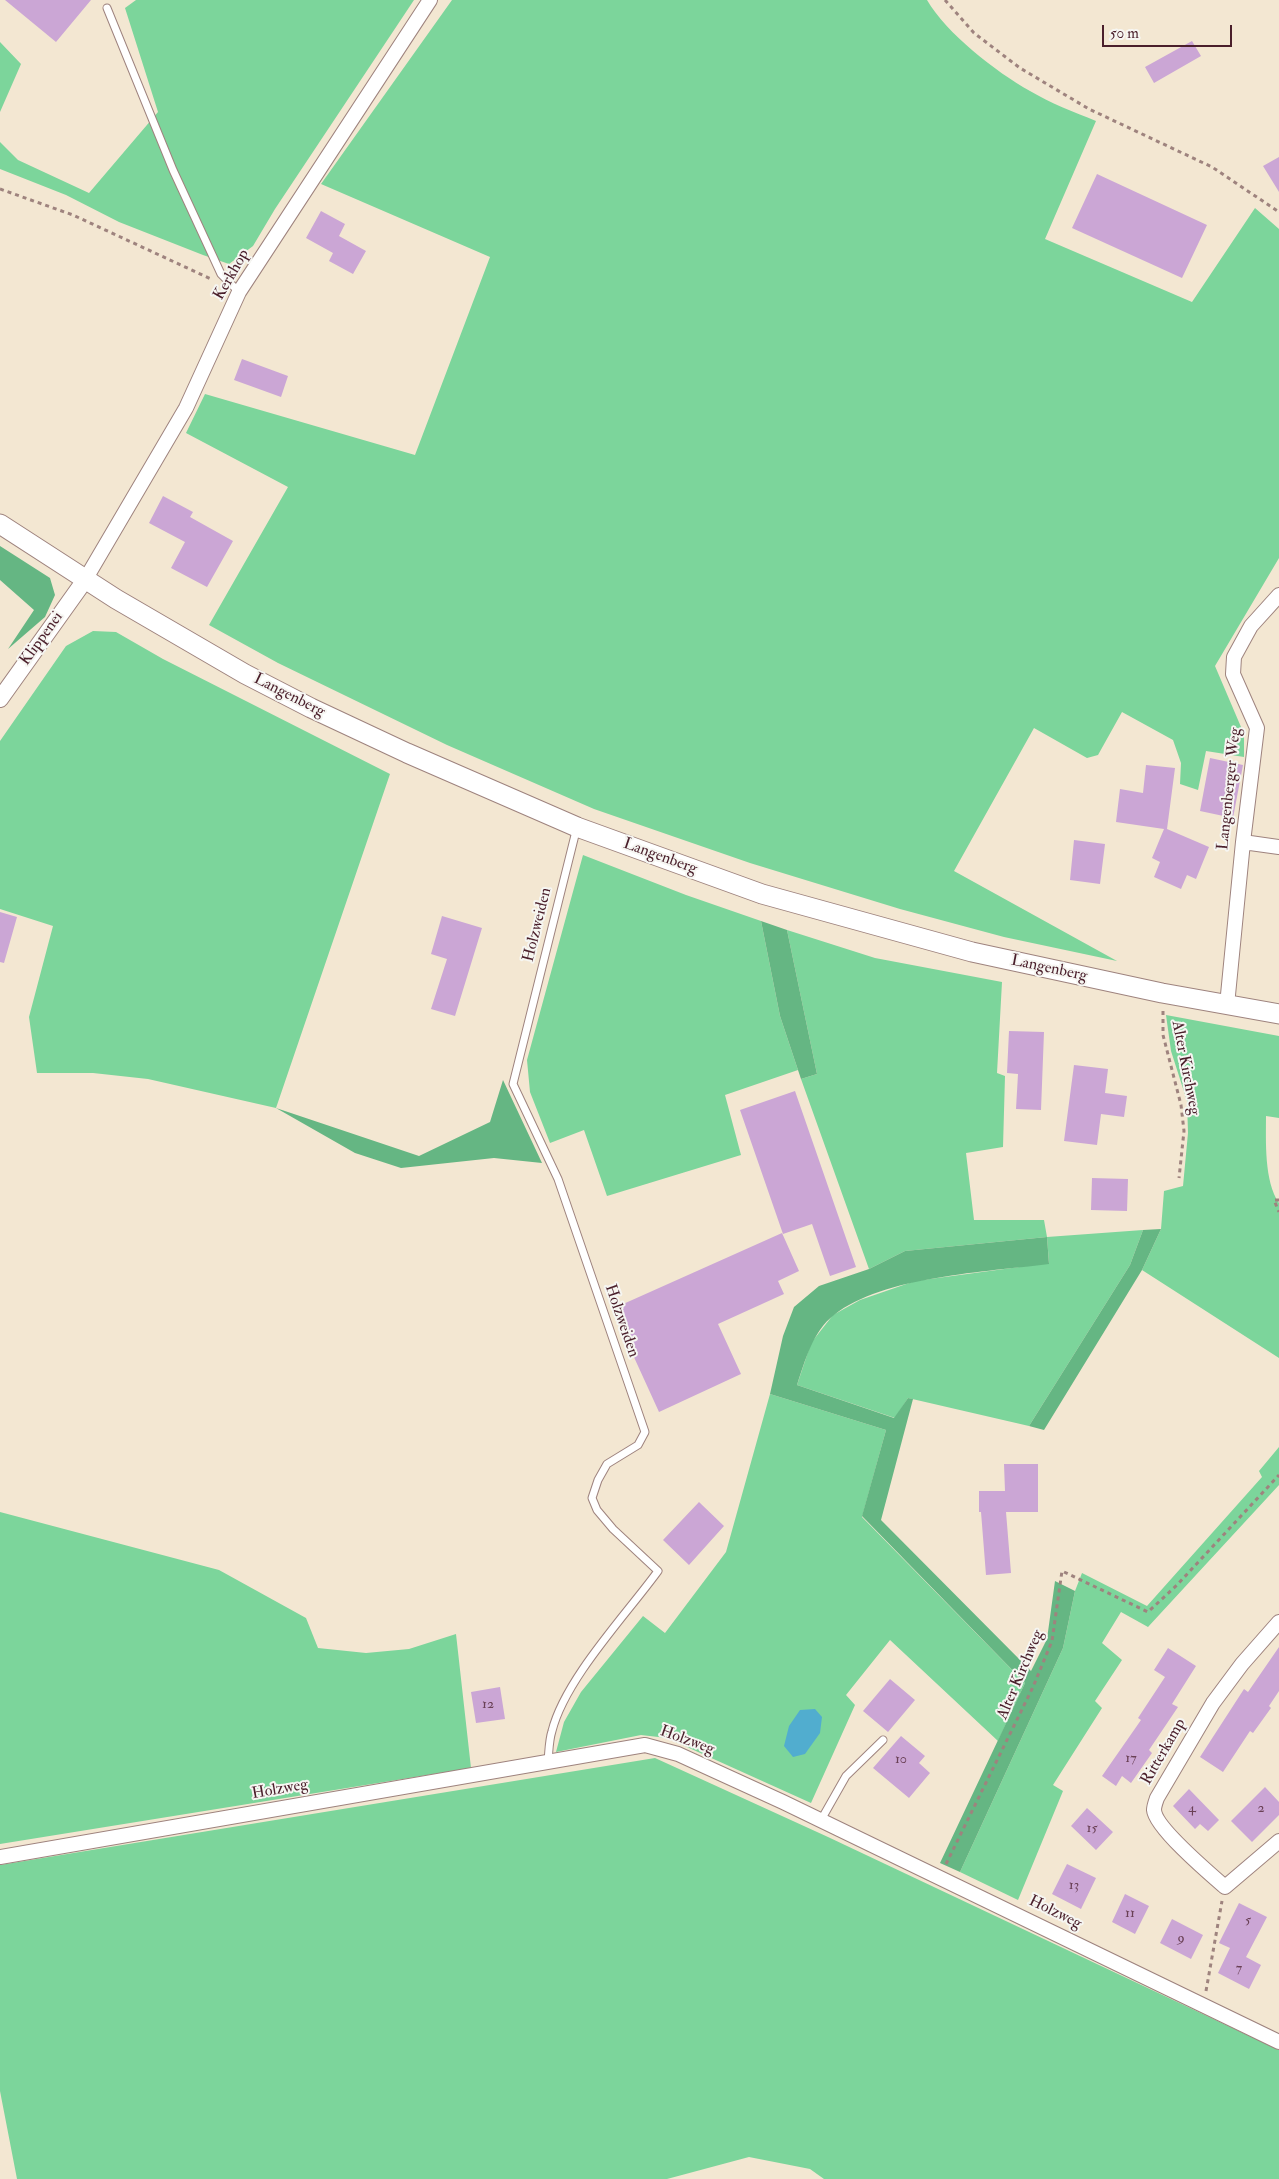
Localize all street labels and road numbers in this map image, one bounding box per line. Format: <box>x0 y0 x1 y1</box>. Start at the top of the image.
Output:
street label: Kerkhop <box>210 246 254 304</box>
street label: Klippenei <box>16 608 68 670</box>
street label: Langenberg <box>250 670 328 722</box>
street label: Langenberger Weg <box>1214 727 1246 851</box>
street label: Langenberg <box>620 835 700 879</box>
street label: Holzweiden <box>520 886 556 964</box>
street label: Langenberg <box>1009 952 1089 986</box>
street label: Alter Kirchweg <box>1166 1019 1204 1117</box>
street label: Holzweiden <box>600 1282 642 1360</box>
street label: Alter Kirchweg <box>993 1627 1049 1723</box>
street label: Ritterkamp <box>1137 1716 1191 1788</box>
street label: Holzweg <box>657 1722 717 1760</box>
street label: Holzweg <box>250 1776 310 1804</box>
street label: Holzweg <box>1025 1892 1085 1934</box>

